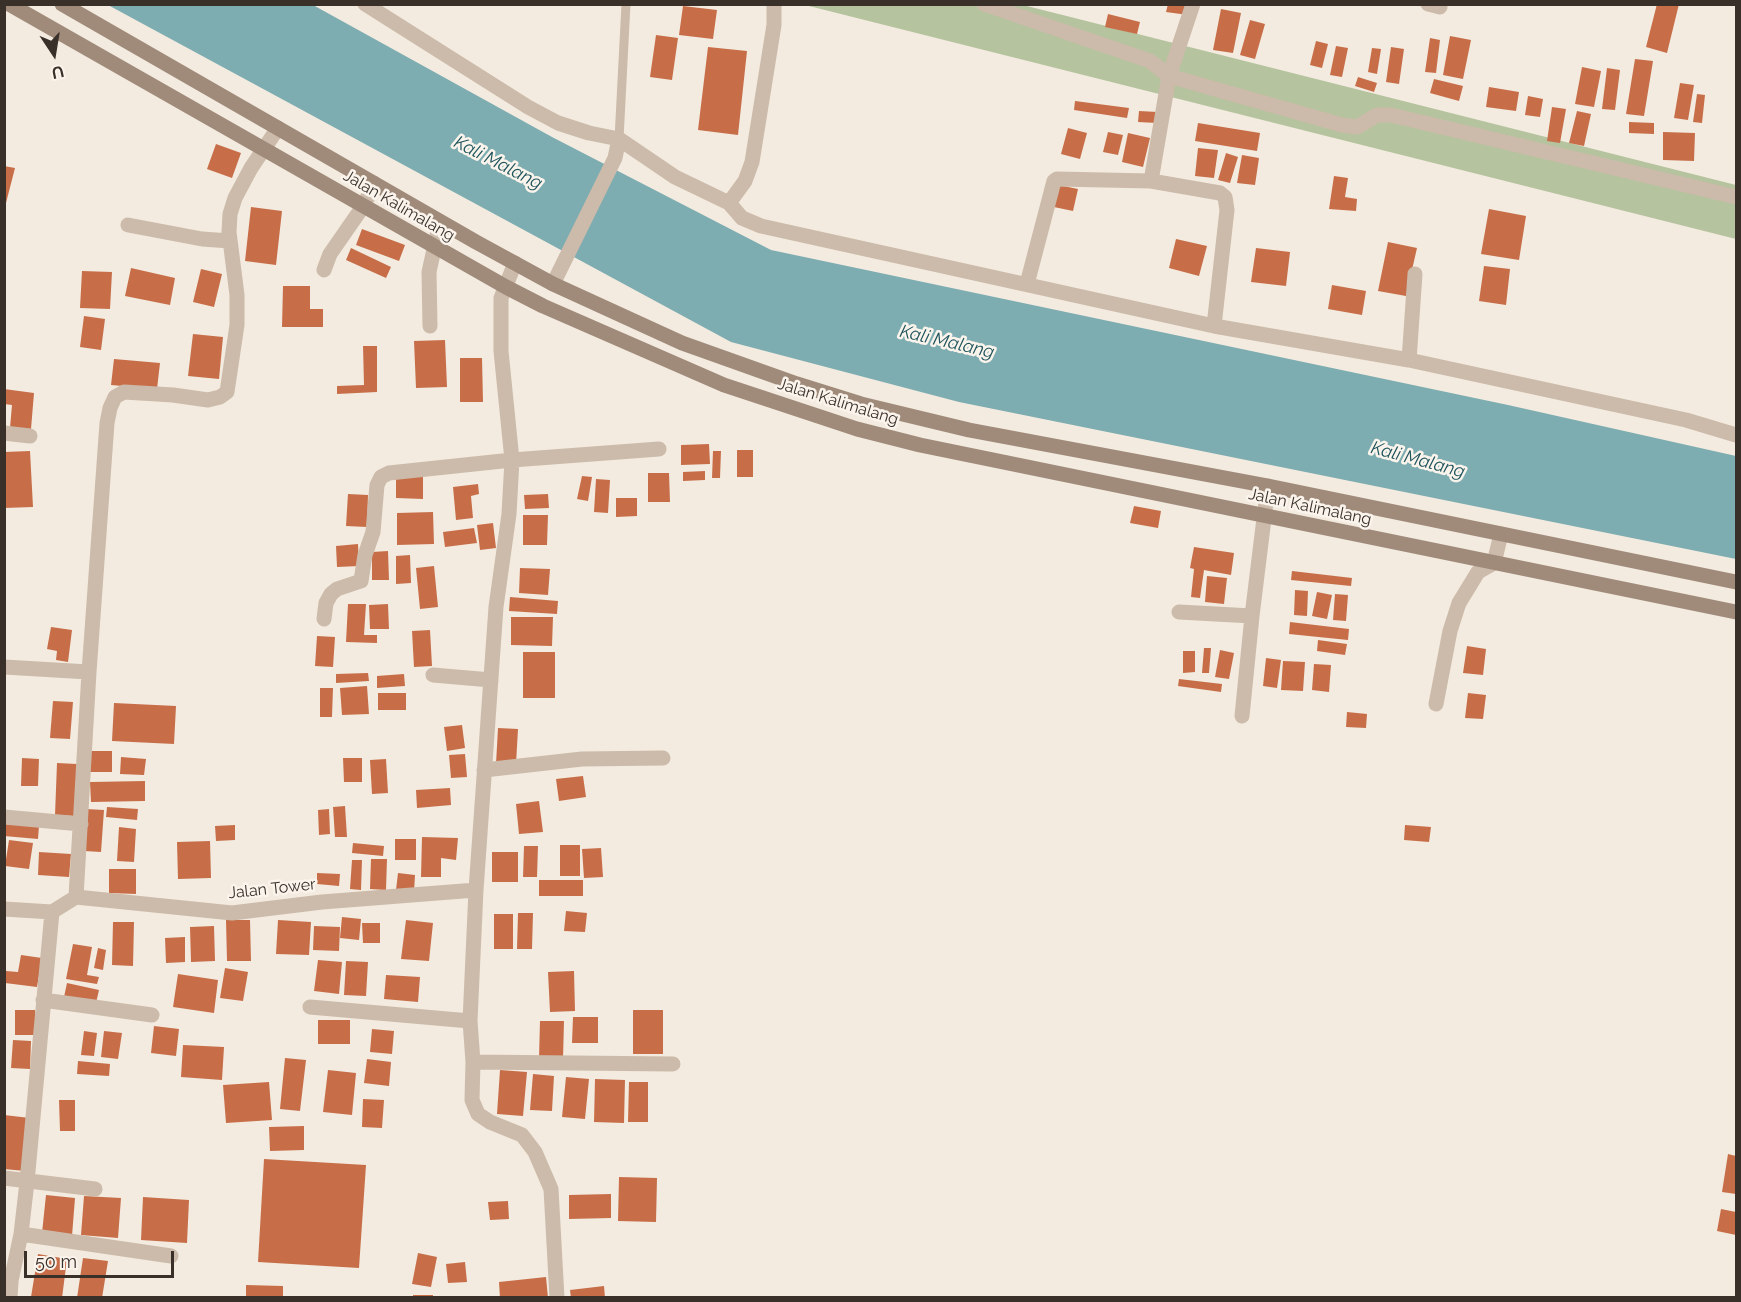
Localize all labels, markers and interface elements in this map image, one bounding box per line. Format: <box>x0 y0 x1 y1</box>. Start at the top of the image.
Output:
north arrow <box>24 24 84 84</box>
text: U <box>50 62 66 83</box>
water label: Kali Malang <box>450 132 546 194</box>
street label: Jalan Kalimalang <box>340 166 458 246</box>
water label: Kali Malang <box>898 321 996 363</box>
street label: Jalan Kalimalang <box>775 374 901 430</box>
water label: Kali Malang <box>1369 437 1467 483</box>
street label: Jalan Kalimalang <box>1247 485 1373 529</box>
street label: Jalan Tower <box>227 875 317 903</box>
scale bar <box>27 1239 177 1277</box>
text: 50 m <box>35 1251 77 1272</box>

